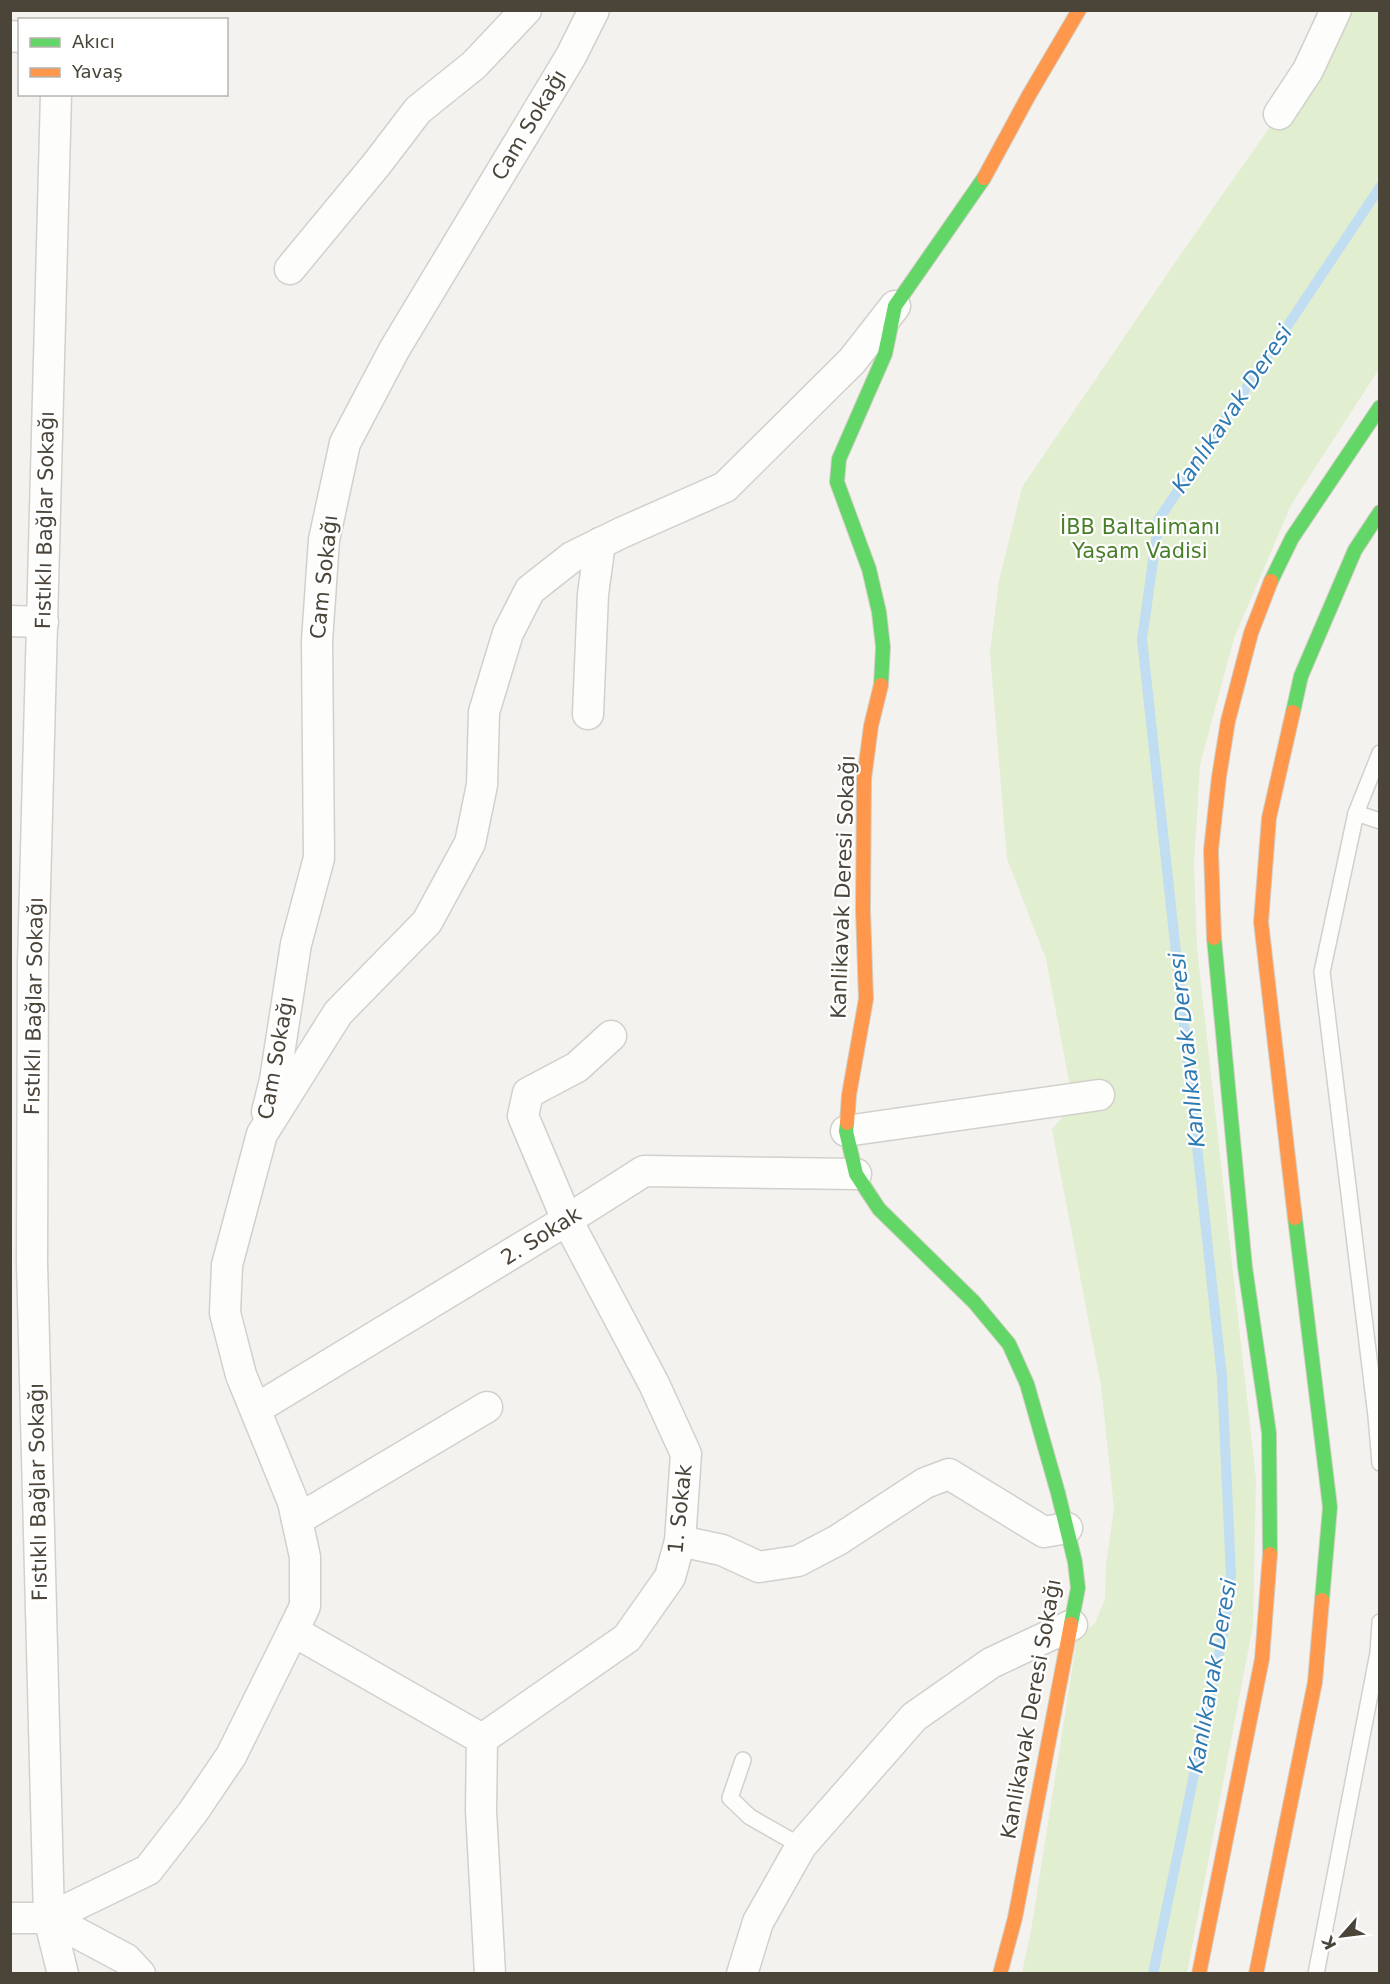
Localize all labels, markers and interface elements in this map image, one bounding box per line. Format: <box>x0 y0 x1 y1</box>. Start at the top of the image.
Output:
legend <box>18 18 228 96</box>
text: Akıcı <box>72 31 115 52</box>
text: Yavaş <box>71 61 123 82</box>
street label: Cam Sokağı <box>487 65 571 185</box>
water label: Kanlıkavak Deresi <box>1167 321 1297 497</box>
street label: Fıstıklı Bağlar Sokağı <box>31 411 59 629</box>
street label: Cam Sokağı <box>306 514 342 640</box>
park label: İBB Baltalimanı Yaşam Vadisi <box>1060 514 1220 563</box>
street label: Kanlikavak Deresi Sokağı <box>826 755 860 1019</box>
street label: Fıstıklı Bağlar Sokağı <box>20 897 48 1115</box>
water label: Kanlıkavak Deresi <box>1164 951 1210 1149</box>
street label: Cam Sokağı <box>253 995 299 1121</box>
street label: 2. Sokak <box>497 1202 586 1270</box>
street label: Fıstıklı Bağlar Sokağı <box>24 1383 52 1601</box>
street label: 1. Sokak <box>663 1462 697 1555</box>
street label: Kanlikavak Deresi Sokağı <box>996 1577 1066 1841</box>
water label: Kanlıkavak Deresi <box>1183 1577 1241 1775</box>
north arrow <box>1312 1906 1372 1966</box>
text: K <box>1318 1932 1340 1953</box>

